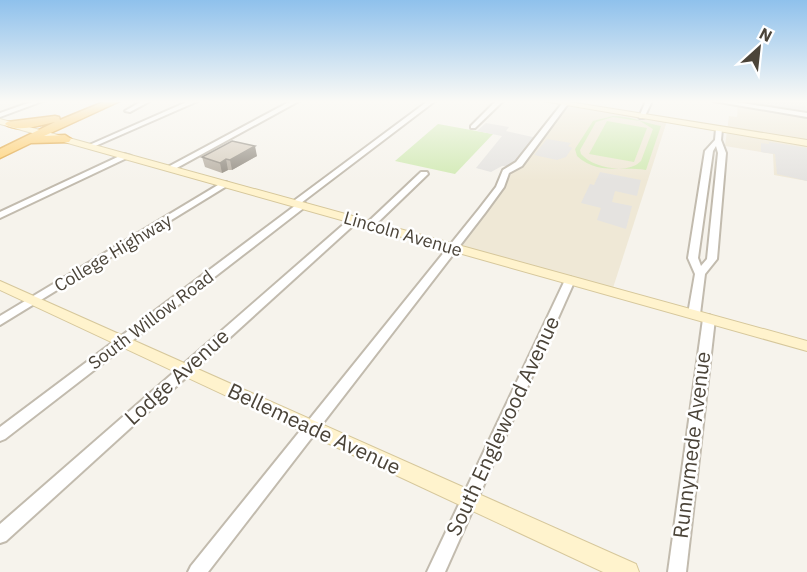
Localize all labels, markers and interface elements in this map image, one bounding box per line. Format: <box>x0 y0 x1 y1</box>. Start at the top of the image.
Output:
north arrow <box>729 18 789 78</box>
text: N <box>756 23 776 46</box>
street label: Lincoln Avenue <box>341 206 465 261</box>
street label: College Highway <box>50 208 176 297</box>
street label: South Willow Road <box>83 265 218 374</box>
street label: South Englewood Avenue <box>439 311 565 540</box>
street label: Lodge Avenue <box>118 322 235 431</box>
street label: Runnymede Avenue <box>666 350 716 540</box>
street label: Bellemeade Avenue <box>223 376 406 480</box>

